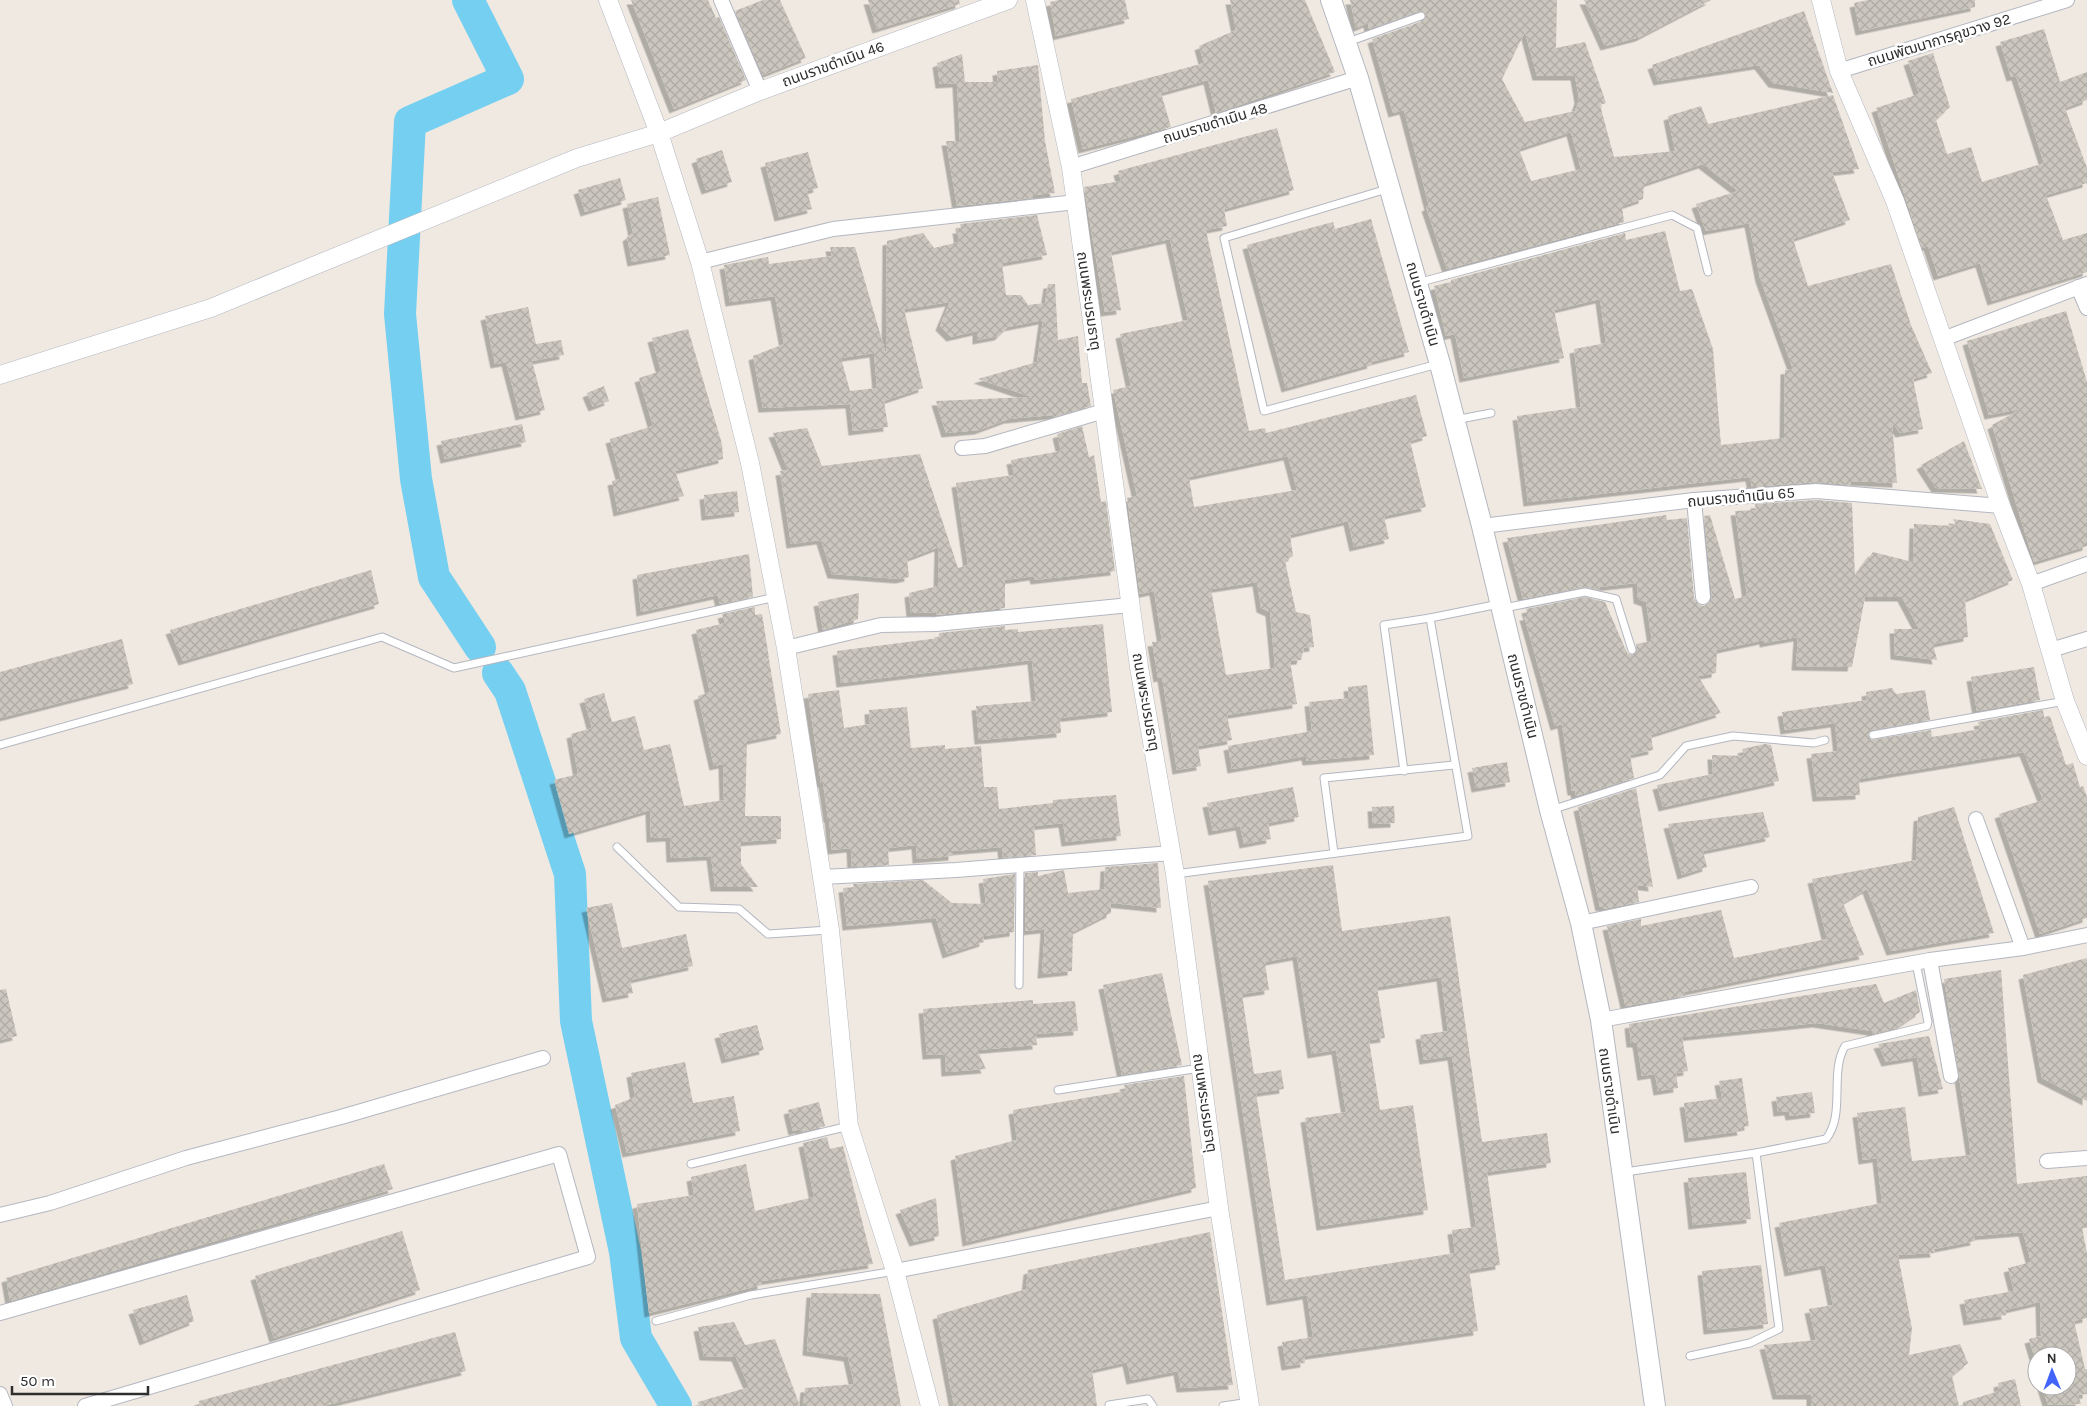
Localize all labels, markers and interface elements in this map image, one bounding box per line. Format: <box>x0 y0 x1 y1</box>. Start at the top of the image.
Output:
street label: ถนนพัฒนาการคูขวาง 92 <box>1865 10 2013 70</box>
street label: ถนนราขดำเนิน 46 <box>779 37 887 91</box>
street label: ถนนราขดำเนิน 48 <box>1161 99 1269 147</box>
street label: ถนนพระบรมธาตุ <box>1073 250 1105 352</box>
street label: ถนนราขดำเนิน <box>1402 260 1444 348</box>
street label: ถนนราขดำเนิน 65 <box>1687 483 1795 511</box>
street label: ถนนพระบรมธาตุ <box>1128 651 1164 753</box>
street label: ถนนราขดำเนิน <box>1504 652 1542 740</box>
street label: ถนนราขดำเนิน <box>1595 1047 1625 1135</box>
street label: ถนนพระบรมธาตุ <box>1189 1052 1221 1154</box>
north arrow <box>2027 1346 2077 1396</box>
text: N <box>2047 1350 2057 1367</box>
scale bar <box>12 1364 149 1396</box>
text: 50 m <box>20 1372 55 1390</box>

